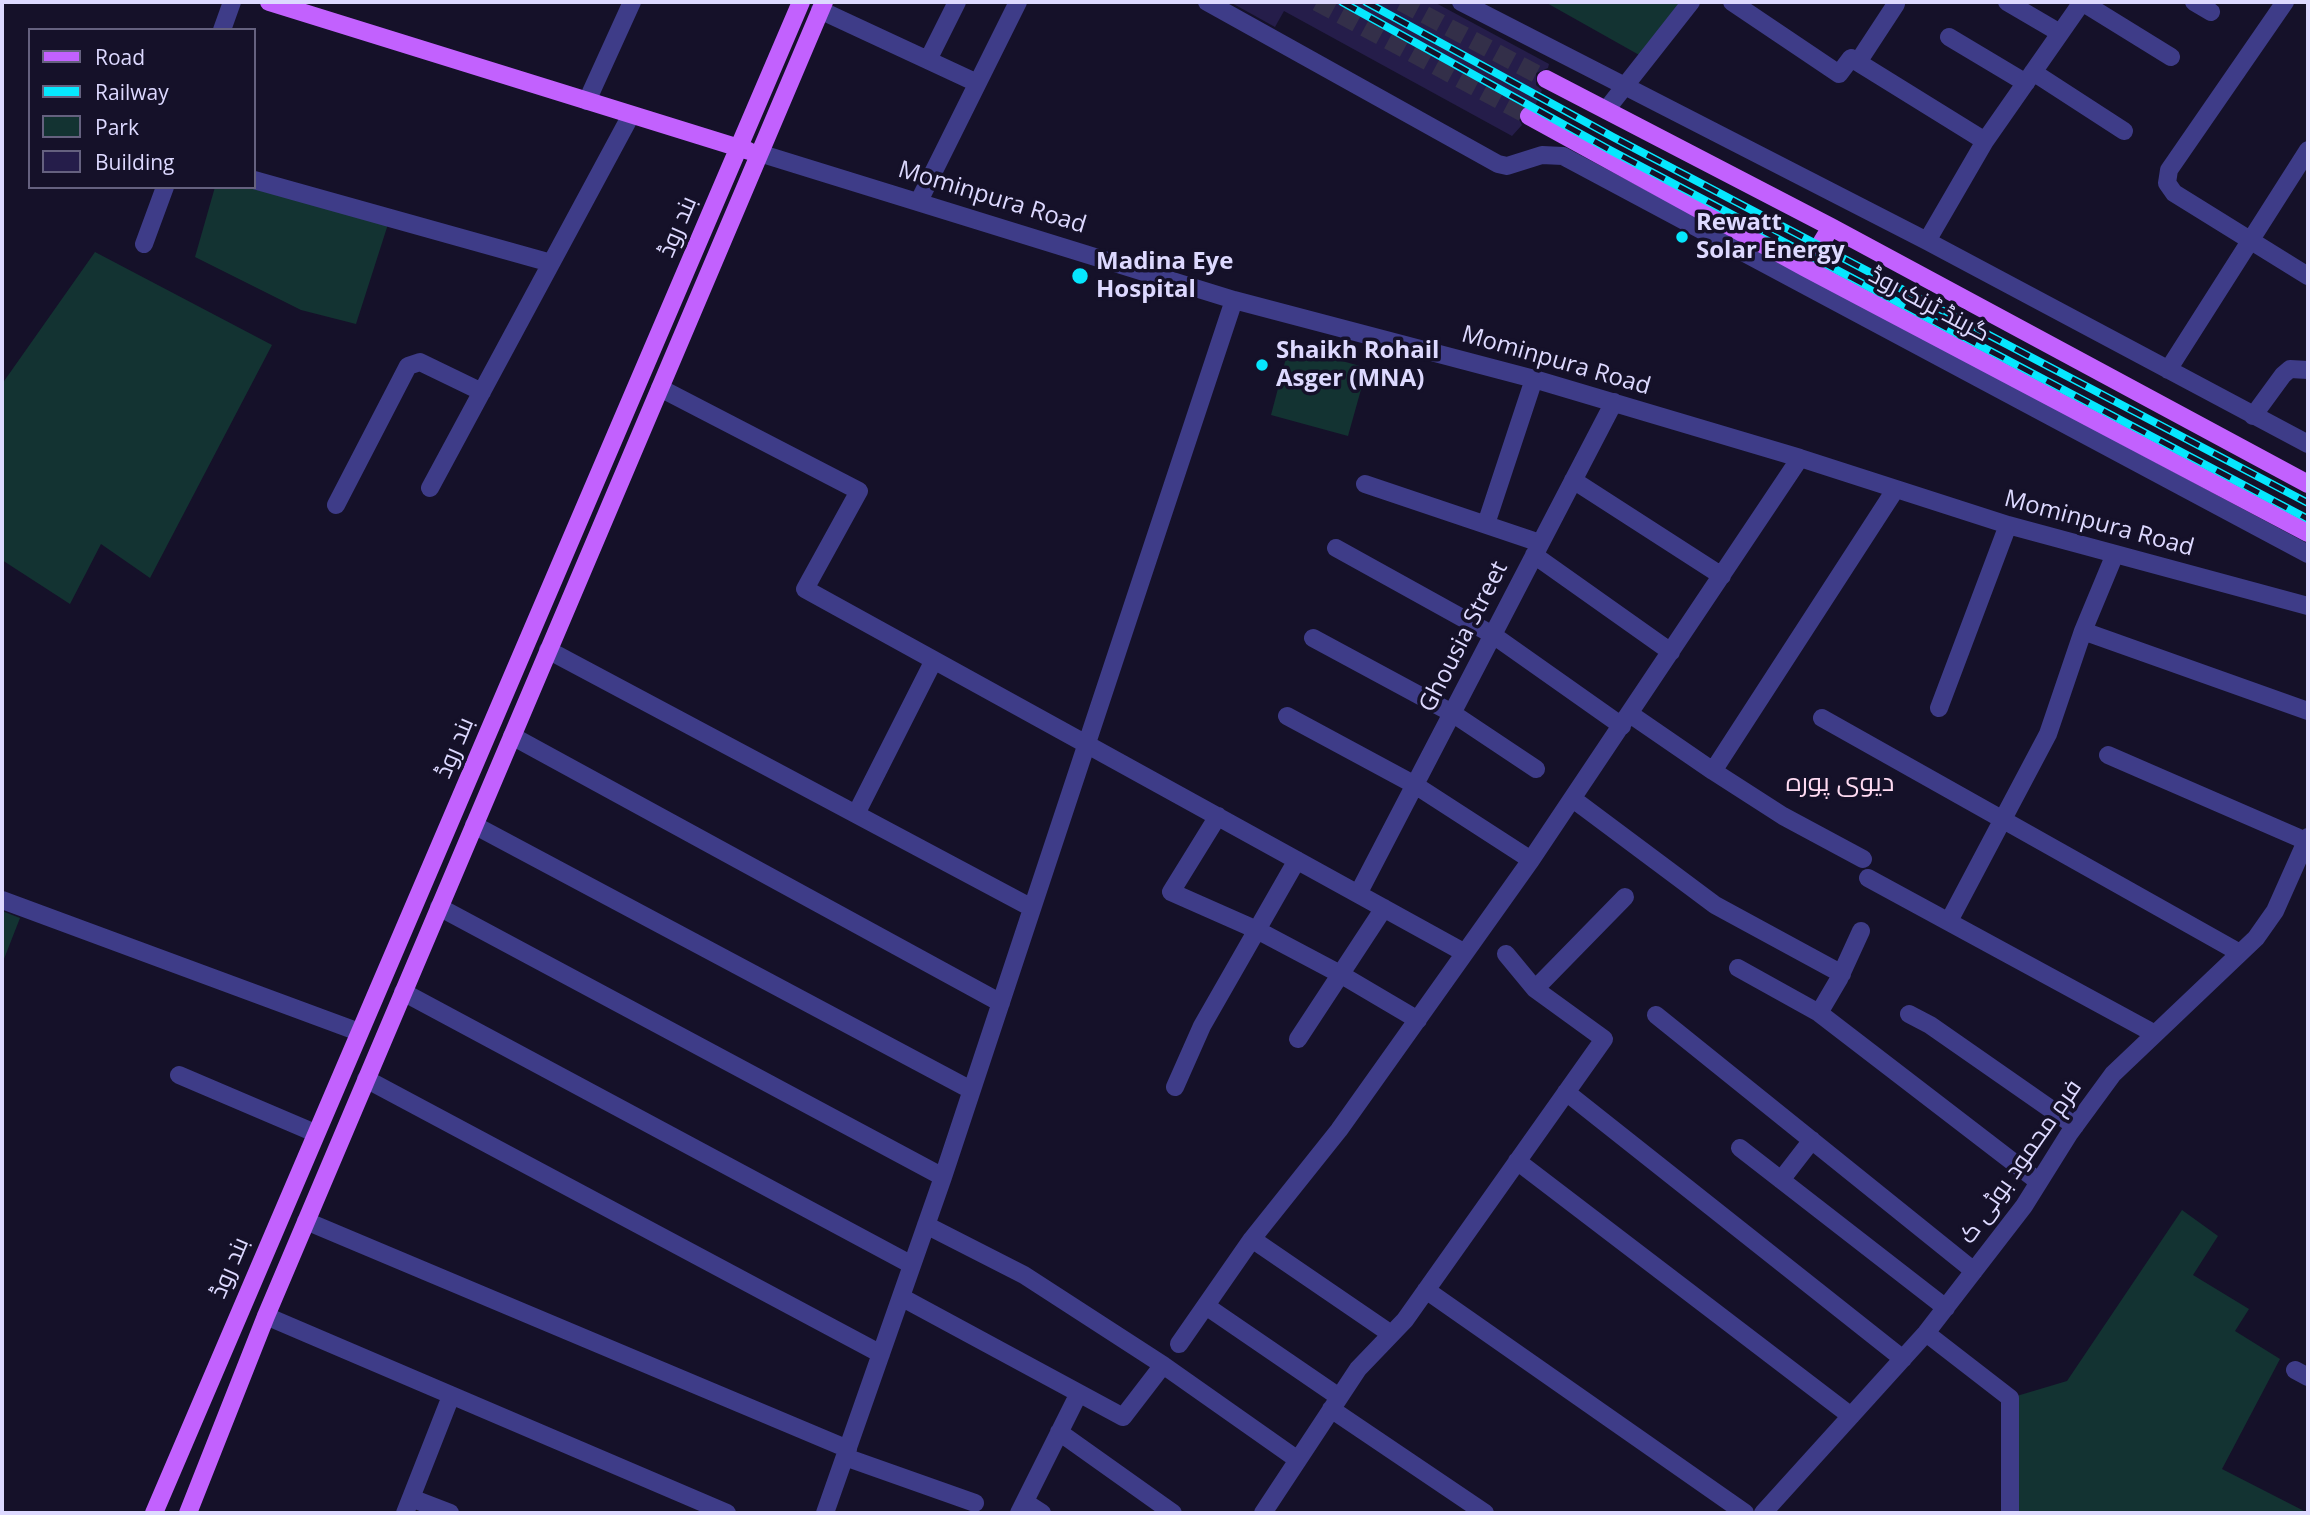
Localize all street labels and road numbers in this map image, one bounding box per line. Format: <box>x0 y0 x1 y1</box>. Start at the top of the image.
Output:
street label: Mominpura Road <box>895 156 1089 240</box>
street label: بند روڈ <box>652 192 704 262</box>
street label: گرینڈ ٹرنک روڈ <box>1864 261 1994 349</box>
street label: Mominpura Road <box>1458 320 1654 402</box>
street label: Mominpura Road <box>2001 485 2197 563</box>
street label: Ghousia Street <box>1414 557 1514 717</box>
street label: بند روڈ <box>429 713 481 783</box>
street label: فرم محمود بوٹی ک <box>1954 1074 2088 1250</box>
street label: بند روڈ <box>204 1233 256 1303</box>

